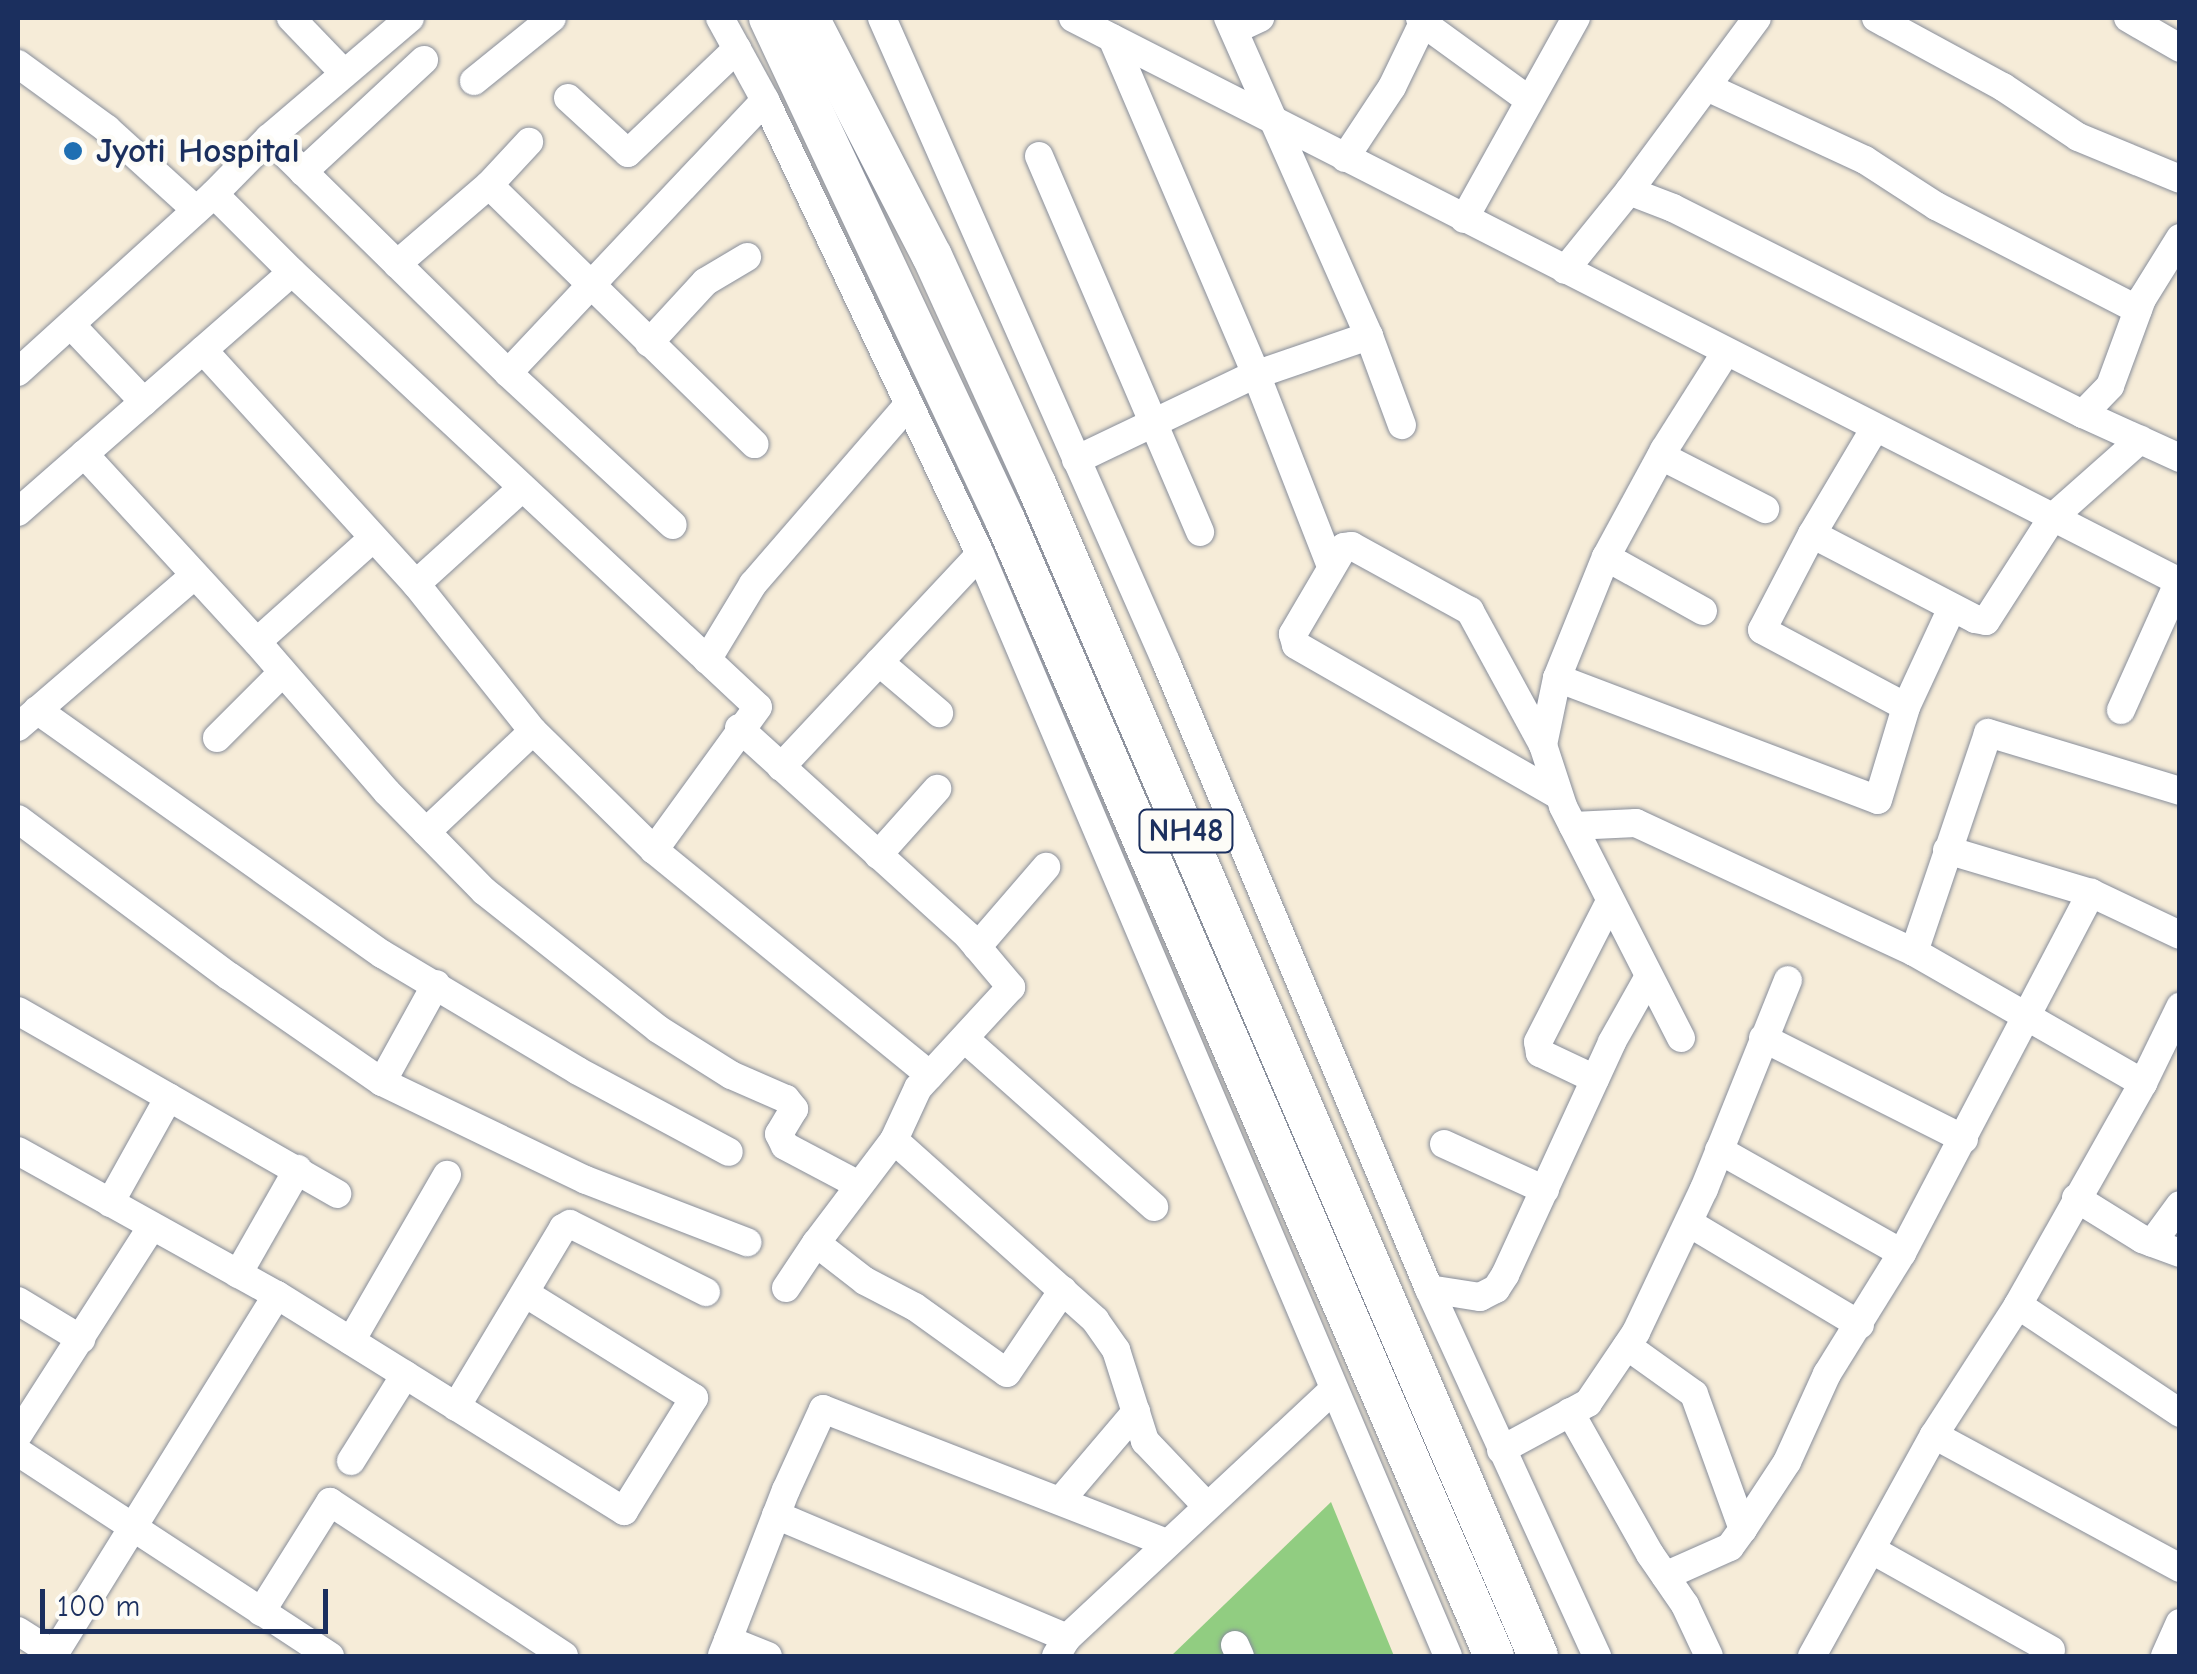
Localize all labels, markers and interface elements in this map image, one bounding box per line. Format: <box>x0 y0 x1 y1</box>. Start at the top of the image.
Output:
place label: Jyoti Hospital <box>96 130 300 172</box>
marker: Jyoti Hospital <box>60 138 86 164</box>
road number: NH48 <box>1136 804 1236 858</box>
scale bar <box>45 1569 332 1631</box>
text: 100 m <box>57 1589 140 1624</box>

